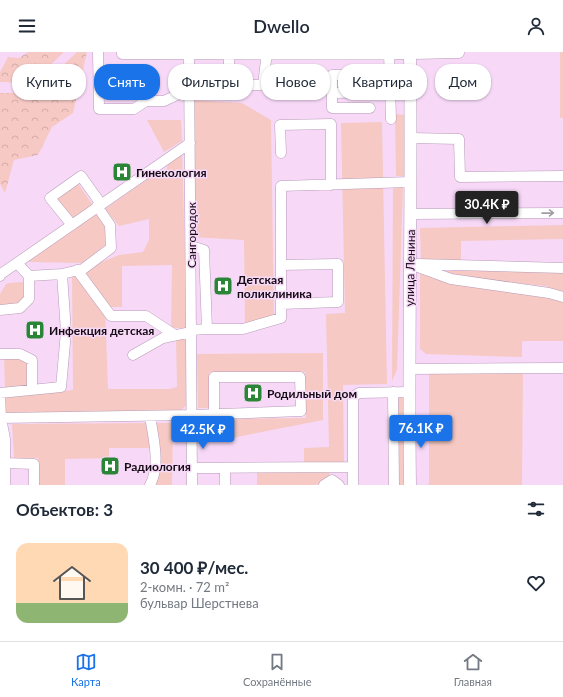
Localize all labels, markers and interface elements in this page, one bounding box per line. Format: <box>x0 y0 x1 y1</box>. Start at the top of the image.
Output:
icon: menu <box>16 15 38 37</box>
text: Dwello <box>253 15 310 37</box>
icon: person <box>525 15 547 37</box>
chip: Купить <box>12 64 86 100</box>
chip: Снять <box>94 64 160 100</box>
chip: Фильтры <box>168 64 253 100</box>
chip: Новое <box>261 64 330 100</box>
chip: Квартира <box>338 64 427 100</box>
chip: Дом <box>435 64 491 100</box>
hospital icon: Гинекология <box>111 161 133 183</box>
place label: Гинекология <box>136 165 207 180</box>
pin: 30.4K ₽ <box>450 191 524 225</box>
text: 30.4K ₽ <box>464 196 510 212</box>
street label: Сангородок <box>184 201 199 268</box>
one-way arrow <box>541 209 554 217</box>
street label: улица Ленина <box>402 229 418 307</box>
place label: Детская поликлиника <box>237 272 312 301</box>
hospital icon: Детская поликлиника <box>212 275 234 297</box>
hospital icon: Инфекция детская <box>24 319 46 341</box>
place label: Инфекция детская <box>49 323 154 338</box>
hospital icon: Родильный дом <box>242 382 264 404</box>
place label: Родильный дом <box>267 386 357 401</box>
pin: 76.1K ₽ <box>384 415 458 449</box>
pin: 42.5K ₽ <box>166 416 240 450</box>
text: 76.1K ₽ <box>398 420 444 436</box>
text: 42.5K ₽ <box>180 421 226 437</box>
hospital icon: Радиология <box>99 455 121 477</box>
place label: Радиология <box>124 459 191 474</box>
icon: filters <box>525 498 547 520</box>
text: Объектов: 3 <box>16 499 113 520</box>
text: 30 400 ₽/мес. <box>140 557 248 578</box>
icon: home <box>48 559 96 607</box>
icon: heart <box>525 572 547 594</box>
text: 2-комн. · 72 m² <box>140 579 229 595</box>
text: бульвар Шерстнева <box>140 595 259 611</box>
tab: Карта <box>71 651 101 688</box>
tab: Сохранённые <box>243 651 311 688</box>
tab: Главная <box>454 651 492 688</box>

